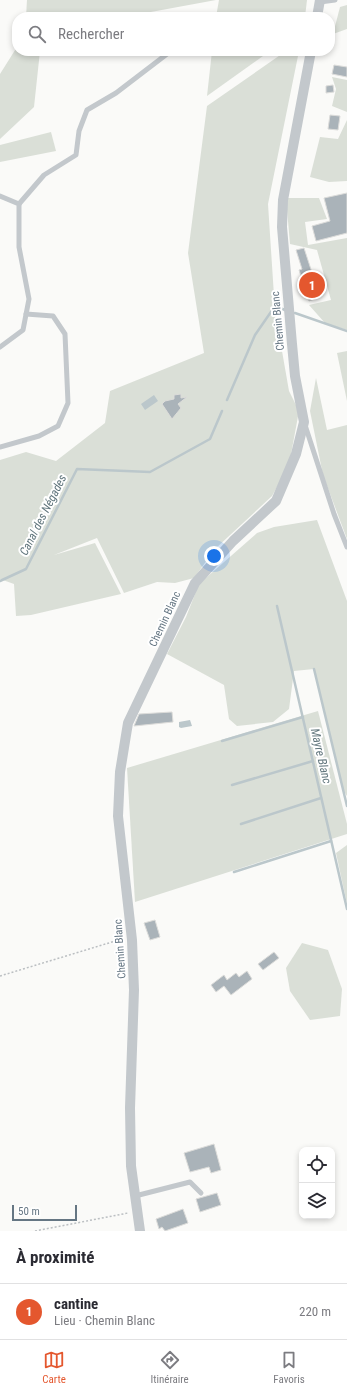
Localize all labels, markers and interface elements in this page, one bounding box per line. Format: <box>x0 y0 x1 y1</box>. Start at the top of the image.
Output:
search box <box>12 12 335 56</box>
icon: search <box>26 23 48 45</box>
text: Rechercher <box>58 25 124 43</box>
pin: 1 <box>299 270 325 300</box>
street label: Chemin Blanc <box>269 291 287 351</box>
water label: Canal des Négades <box>17 472 69 558</box>
your location <box>204 546 224 566</box>
street label: Chemin Blanc <box>147 589 183 649</box>
water label: Mayre Blanc <box>308 727 334 786</box>
street label: Chemin Blanc <box>111 919 129 979</box>
map controls <box>299 1147 335 1219</box>
button: locate <box>299 1147 335 1183</box>
button: layers <box>299 1183 335 1219</box>
scale bar <box>12 1203 77 1222</box>
text: 50 m <box>18 1205 40 1218</box>
text: À proximité <box>16 1247 94 1267</box>
text: cantine <box>54 1295 98 1313</box>
text: 1 <box>26 1304 32 1319</box>
text: 220 m <box>299 1304 331 1319</box>
text: Lieu · Chemin Blanc <box>54 1313 155 1328</box>
tab: Carte <box>42 1349 66 1386</box>
tab: Itinéraire <box>150 1349 189 1386</box>
tab: Favoris <box>273 1349 305 1386</box>

